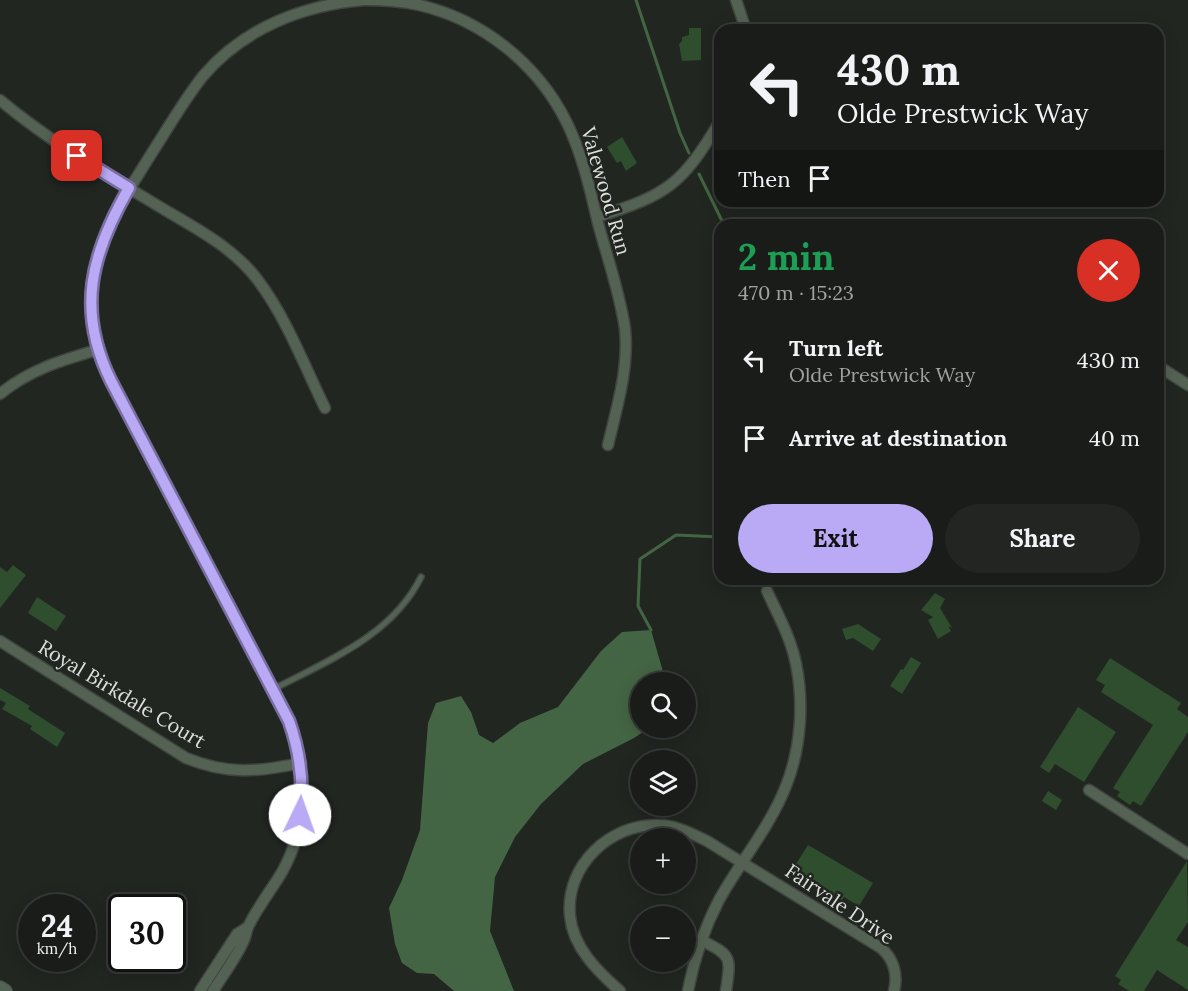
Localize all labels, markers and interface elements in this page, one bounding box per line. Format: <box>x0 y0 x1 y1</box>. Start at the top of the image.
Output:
text: 430 m <box>837 43 960 97</box>
icon: left <box>738 48 816 126</box>
text: Olde Prestwick Way <box>837 96 1088 130</box>
street label: Valewood Run <box>576 123 637 258</box>
pin <box>51 130 102 181</box>
icon: arrive <box>60 139 93 172</box>
icon: arrive <box>803 162 836 195</box>
text: Then <box>738 165 791 193</box>
text: 2 min <box>738 234 835 280</box>
button: close <box>1077 239 1140 302</box>
text: 470 m · 15:23 <box>738 280 854 305</box>
text: Turn left <box>789 334 883 362</box>
icon: left <box>738 344 771 377</box>
text: 430 m <box>1077 346 1140 374</box>
text: Olde Prestwick Way <box>789 362 975 387</box>
icon: arrive <box>738 422 771 455</box>
text: Arrive at destination <box>789 424 1007 452</box>
text: 40 m <box>1089 424 1140 452</box>
button: Exit <box>738 504 933 573</box>
button: Share <box>945 504 1140 573</box>
street label: Royal Birkdale Court <box>34 634 211 754</box>
map controls <box>630 672 696 972</box>
button: search <box>630 672 696 738</box>
button: layers <box>630 750 696 816</box>
position arrow <box>268 783 332 847</box>
button: + <box>630 828 696 894</box>
street label: Fairvale Drive <box>781 858 900 949</box>
speed limit sign: 30 <box>108 894 186 972</box>
button: − <box>630 906 696 972</box>
text: 24 <box>41 907 73 945</box>
text: km/h <box>37 939 77 958</box>

